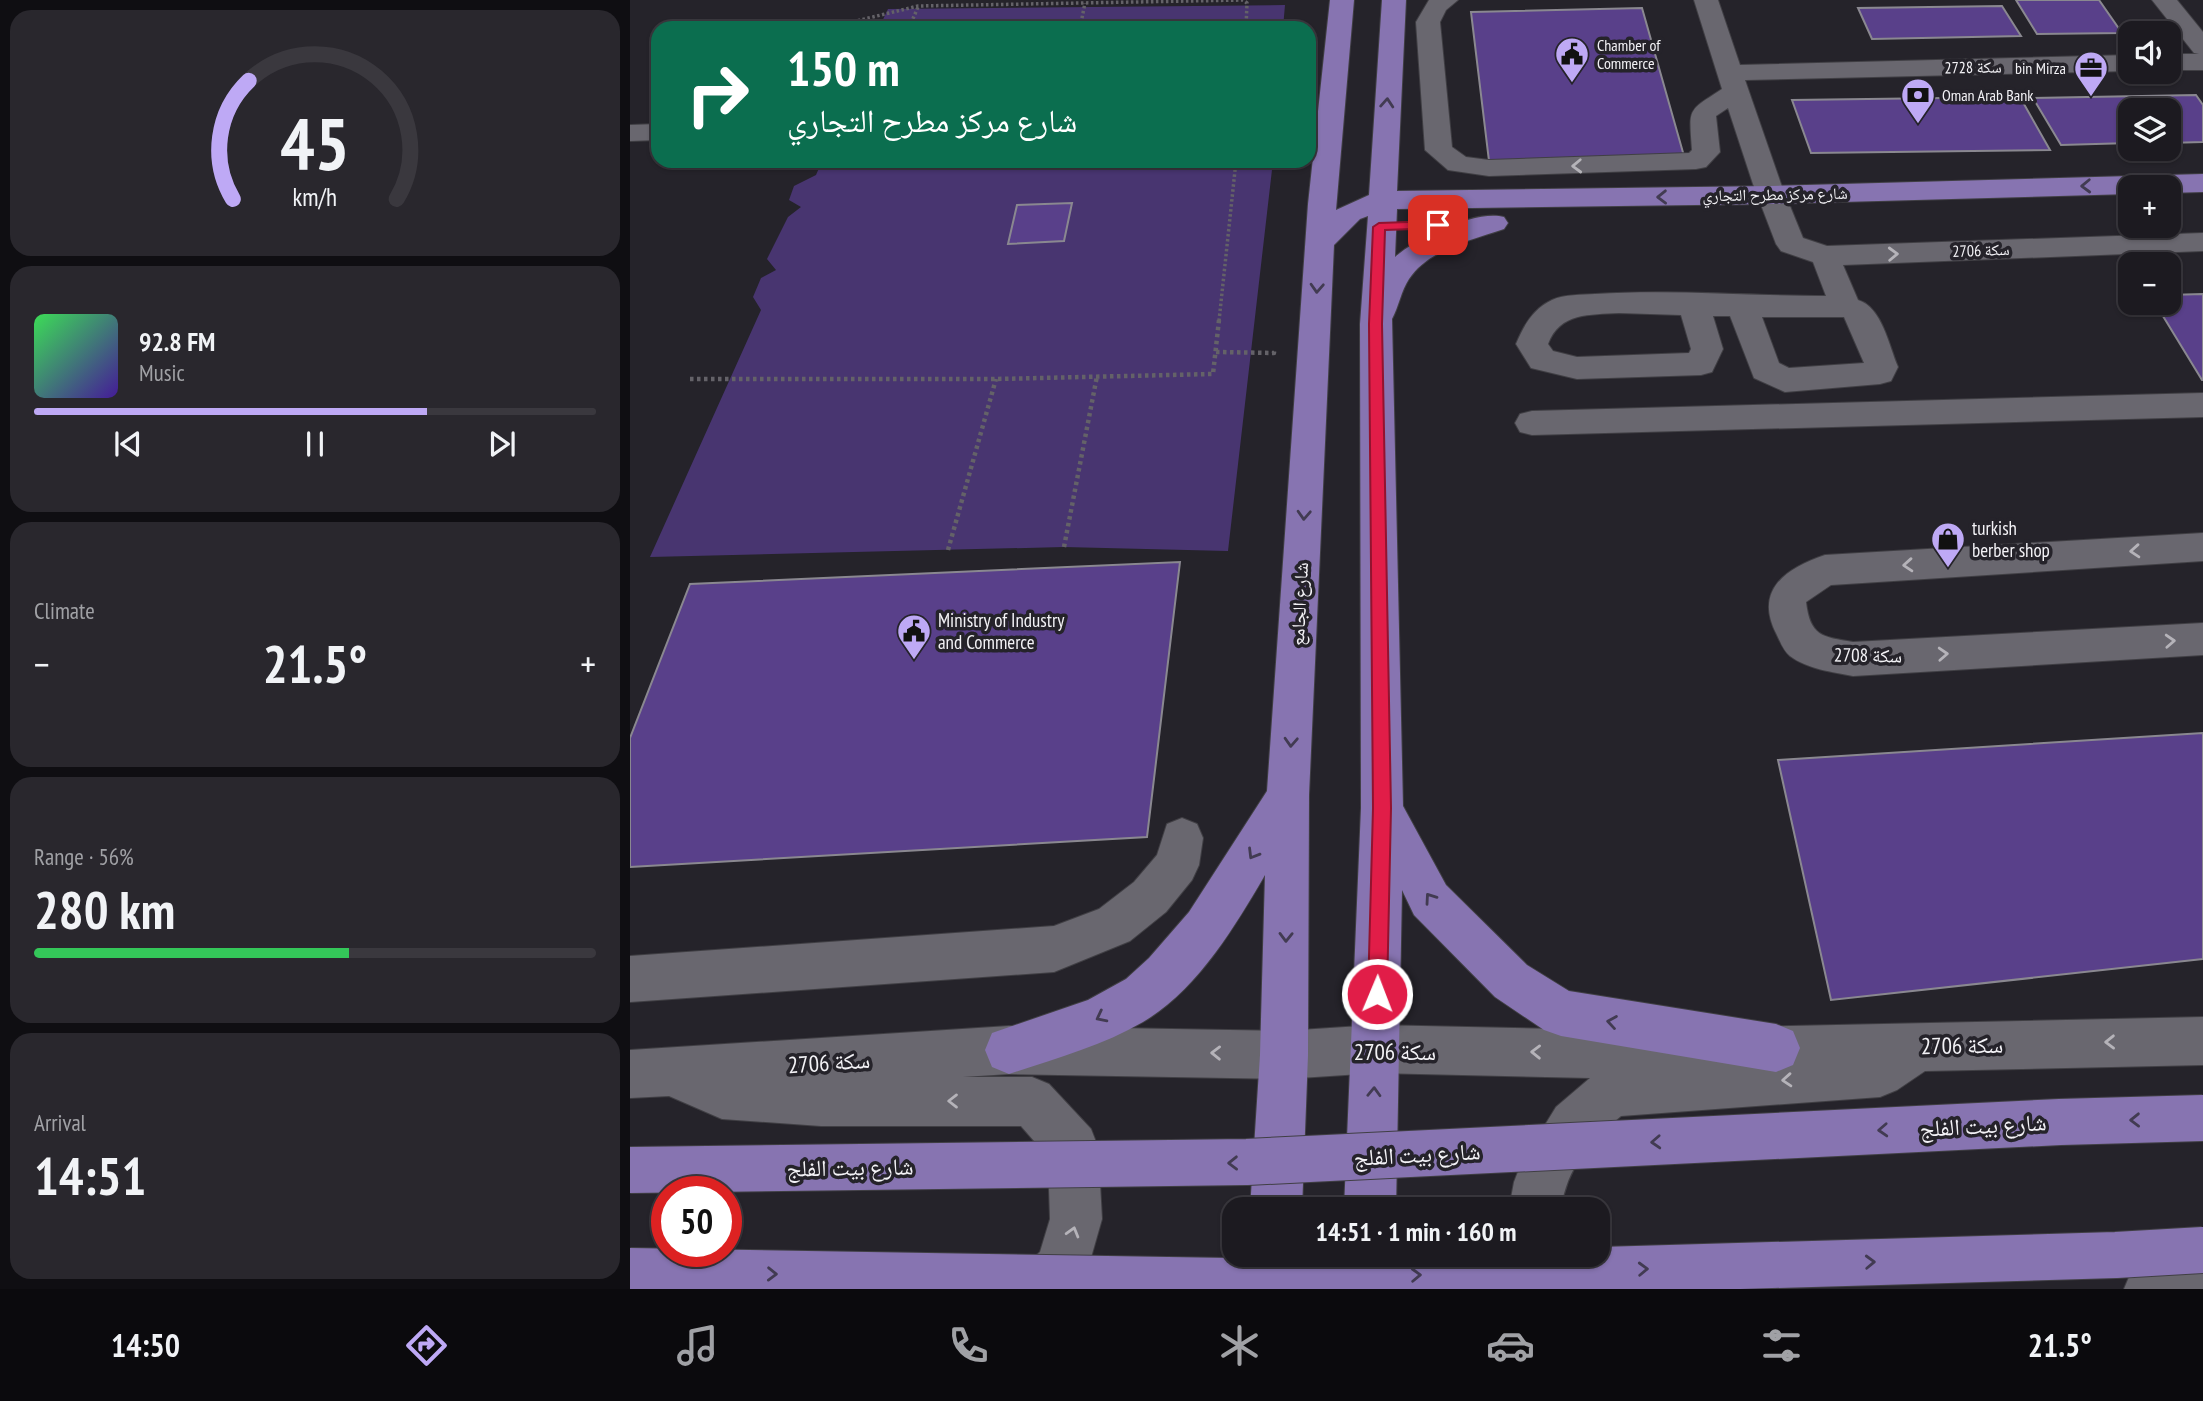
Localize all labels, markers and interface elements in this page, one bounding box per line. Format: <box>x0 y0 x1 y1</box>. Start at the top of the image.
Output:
map controls <box>2118 21 2181 315</box>
button: sound <box>2118 21 2181 84</box>
public building icon: Chamber of Commerce <box>1553 35 1591 84</box>
place label: Chamber of Commerce <box>1597 35 1661 73</box>
text: 150 m <box>787 36 900 100</box>
icon: right <box>672 49 763 140</box>
office icon: bin Mirza <box>2072 49 2110 98</box>
street label: سكة 2728 <box>1944 57 2002 77</box>
place label: bin Mirza <box>2015 58 2066 78</box>
bank icon: Oman Arab Bank <box>1899 76 1937 125</box>
place label: Oman Arab Bank <box>1942 85 2034 105</box>
text: 45 <box>280 95 350 189</box>
one-way arrow <box>1380 97 1395 108</box>
button: layers <box>2118 98 2181 161</box>
text: شارع مركز مطرح التجاري <box>787 99 1077 141</box>
one-way arrow <box>1571 158 1582 173</box>
button: + <box>2118 175 2181 238</box>
one-way arrow <box>2080 178 2091 194</box>
text: km/h <box>293 181 337 213</box>
street label: شارع مركز مطرح التجاري <box>1702 183 1848 208</box>
one-way arrow <box>1657 189 1668 204</box>
pin <box>1408 195 1468 255</box>
icon: arrive <box>1419 206 1457 244</box>
street label: سكة 2706 <box>1952 239 2010 261</box>
one-way arrow <box>1888 246 1899 261</box>
button: − <box>2118 252 2181 315</box>
one-way arrow <box>1310 282 1325 293</box>
text: 92.8 FM <box>139 325 215 358</box>
text: Music <box>139 358 185 387</box>
icon: previous <box>109 425 147 463</box>
icon: pause <box>296 425 334 463</box>
icon: next <box>483 425 521 463</box>
one-way arrow <box>1297 509 1312 520</box>
place label: turkish berber shop <box>1972 516 2050 562</box>
shop icon: turkish berber shop <box>1929 520 1967 569</box>
one-way arrow <box>2129 543 2140 558</box>
one-way arrow <box>1902 557 1913 572</box>
street label: شارع الجامع <box>1285 561 1314 647</box>
text: Climate <box>34 596 95 625</box>
place label: Ministry of Industry and Commerce <box>938 608 1065 654</box>
public building icon: Ministry of Industry and Commerce <box>895 612 933 661</box>
text: 21.5° <box>263 630 367 697</box>
one-way arrow <box>2165 633 2176 648</box>
text: − <box>34 639 50 688</box>
text: + <box>580 639 596 688</box>
street label: سكة 2708 <box>1834 642 1902 668</box>
one-way arrow <box>1938 647 1949 662</box>
one-way arrow <box>1284 737 1299 748</box>
text: Range · 56% <box>34 842 134 871</box>
one-way arrow <box>1248 846 1261 859</box>
text: 280 km <box>34 876 175 943</box>
one-way arrow <box>1426 893 1438 906</box>
one-way arrow <box>1278 932 1294 943</box>
position arrow <box>1340 957 1414 1031</box>
one-way arrow <box>1096 1009 1108 1022</box>
one-way arrow <box>1606 1015 1618 1030</box>
street label: سكة 2706 <box>1921 1030 2003 1060</box>
one-way arrow <box>2105 1034 2115 1050</box>
street label: سكة 2706 <box>1354 1037 1436 1066</box>
street label: سكة 2706 <box>787 1045 871 1079</box>
one-way arrow <box>1210 1045 1221 1061</box>
one-way arrow <box>1531 1045 1542 1060</box>
one-way arrow <box>1781 1072 1792 1087</box>
one-way arrow <box>1367 1086 1382 1097</box>
one-way arrow <box>947 1093 957 1109</box>
street label: شارع بيت الفلج <box>1919 1107 2047 1144</box>
text: Arrival <box>34 1108 86 1137</box>
one-way arrow <box>2129 1112 2140 1127</box>
one-way arrow <box>1877 1123 1888 1138</box>
one-way arrow <box>1650 1134 1661 1149</box>
street label: شارع بيت الفلج <box>1353 1136 1481 1173</box>
text: 14:51 <box>34 1142 146 1209</box>
street label: شارع بيت الفلج <box>786 1151 914 1184</box>
one-way arrow <box>1227 1155 1238 1170</box>
speed limit sign: 50 <box>651 1176 742 1267</box>
text: 14:51 · 1 min · 160 m <box>1316 1215 1516 1248</box>
one-way arrow <box>1064 1227 1079 1239</box>
one-way arrow <box>1865 1254 1876 1269</box>
one-way arrow <box>1638 1261 1649 1276</box>
one-way arrow <box>766 1266 777 1281</box>
one-way arrow <box>1410 1268 1421 1283</box>
icon: directions <box>402 1321 451 1370</box>
icon: music <box>673 1321 722 1370</box>
icon: phone <box>944 1321 993 1370</box>
icon: climate <box>1215 1321 1264 1370</box>
icon: car <box>1486 1321 1535 1370</box>
icon: filters <box>1757 1321 1806 1370</box>
text: 14:50 <box>111 1324 180 1366</box>
text: 21.5° <box>2028 1324 2092 1366</box>

